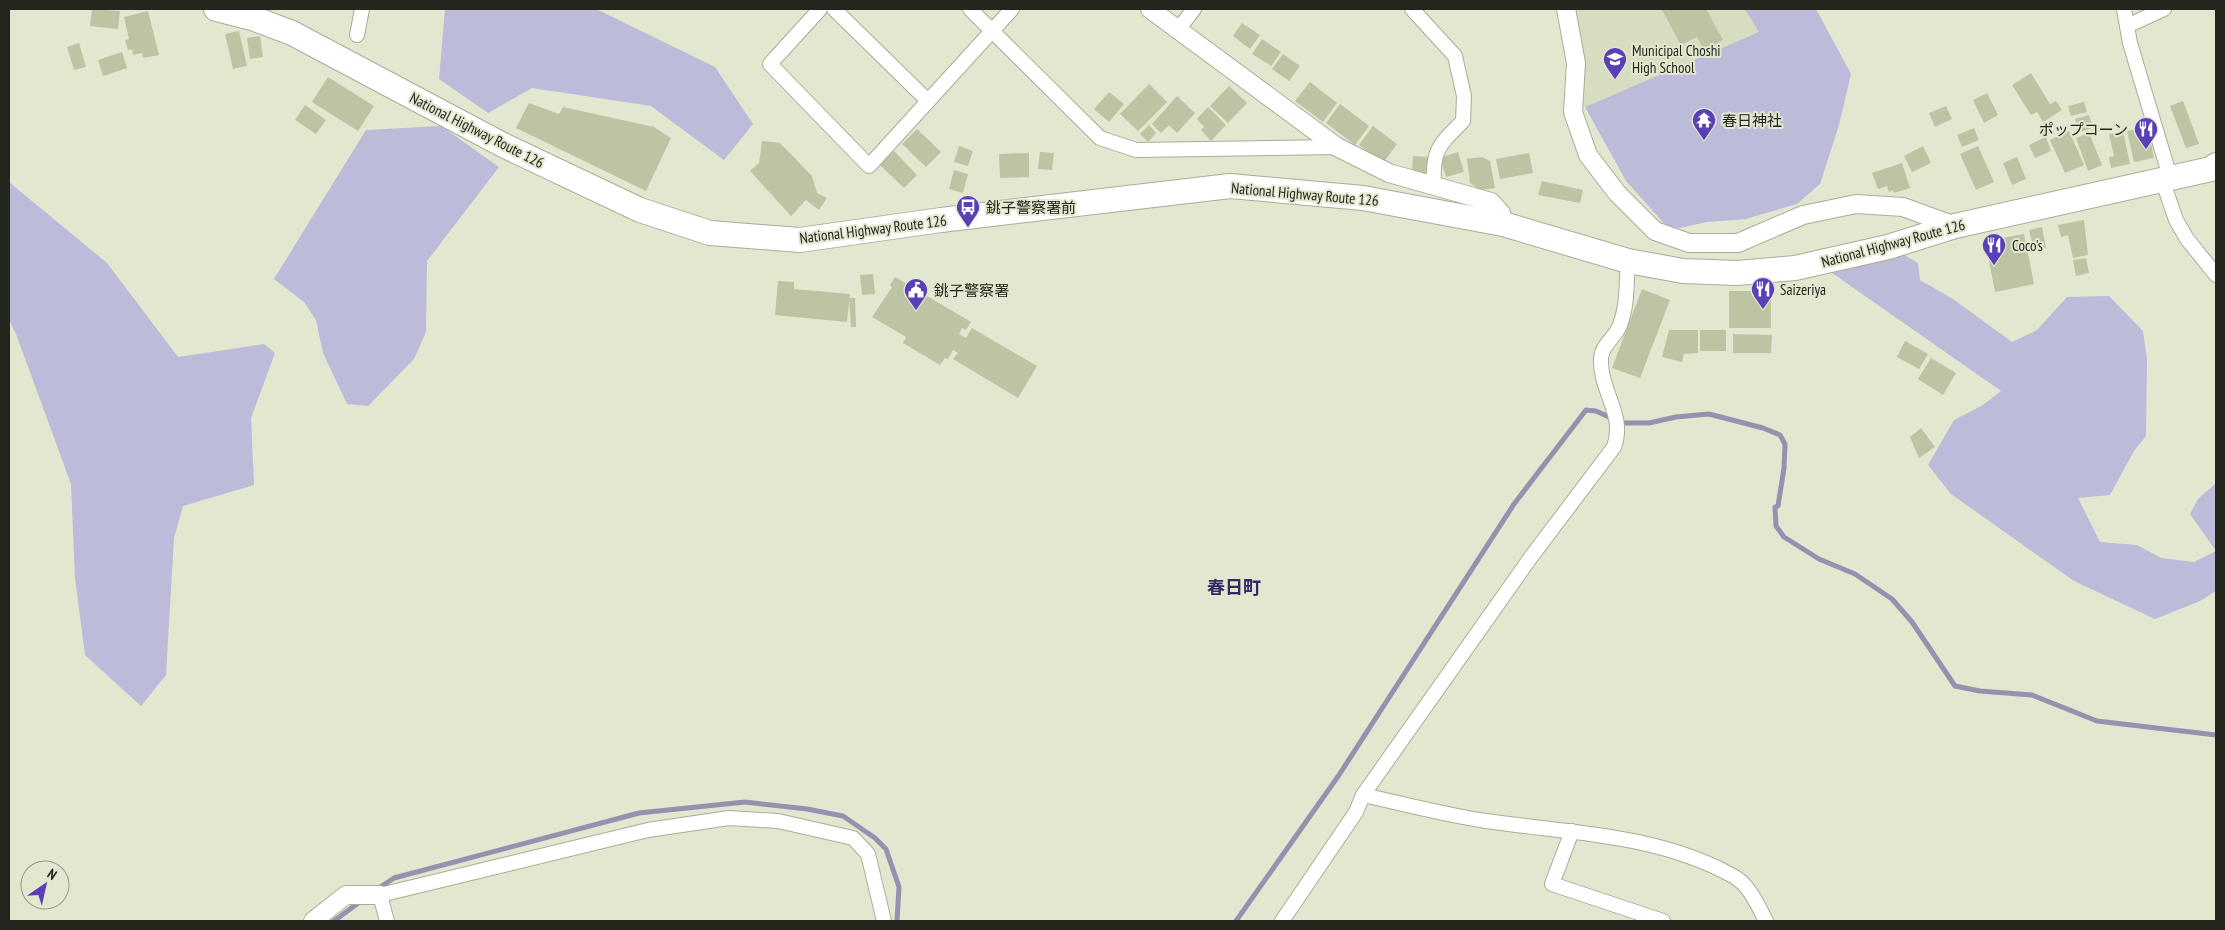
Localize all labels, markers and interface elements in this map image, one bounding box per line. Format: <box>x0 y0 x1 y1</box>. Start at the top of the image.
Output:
place label: Municipal Choshi High School <box>1632 41 1721 77</box>
school or university icon: Municipal Choshi High School <box>1602 46 1628 80</box>
street label: National Highway Route 126 <box>407 88 547 172</box>
temple icon: 春日神社 <box>1691 107 1717 141</box>
place label: 春日神社 <box>1722 111 1782 130</box>
restaurant icon: ポップコーン <box>2133 116 2159 150</box>
place label: ポップコーン <box>2039 120 2128 139</box>
street label: National Highway Route 126 <box>1230 178 1380 210</box>
bus stop icon: 銚子警察署前 <box>955 194 981 228</box>
place label: 銚子警察署前 <box>986 198 1076 217</box>
street label: National Highway Route 126 <box>798 211 948 247</box>
street label: National Highway Route 126 <box>1819 215 1967 271</box>
restaurant icon: Coco's <box>1981 232 2007 266</box>
place label: Coco's <box>2012 236 2043 255</box>
restaurant icon: Saizeriya <box>1750 276 1776 310</box>
public building icon: 銚子警察署 <box>903 277 929 311</box>
place label: Saizeriya <box>1780 280 1826 299</box>
place label: 銚子警察署 <box>934 281 1009 300</box>
district label: 春日町 <box>1207 576 1261 599</box>
north arrow <box>20 860 70 910</box>
text: N <box>44 865 60 884</box>

